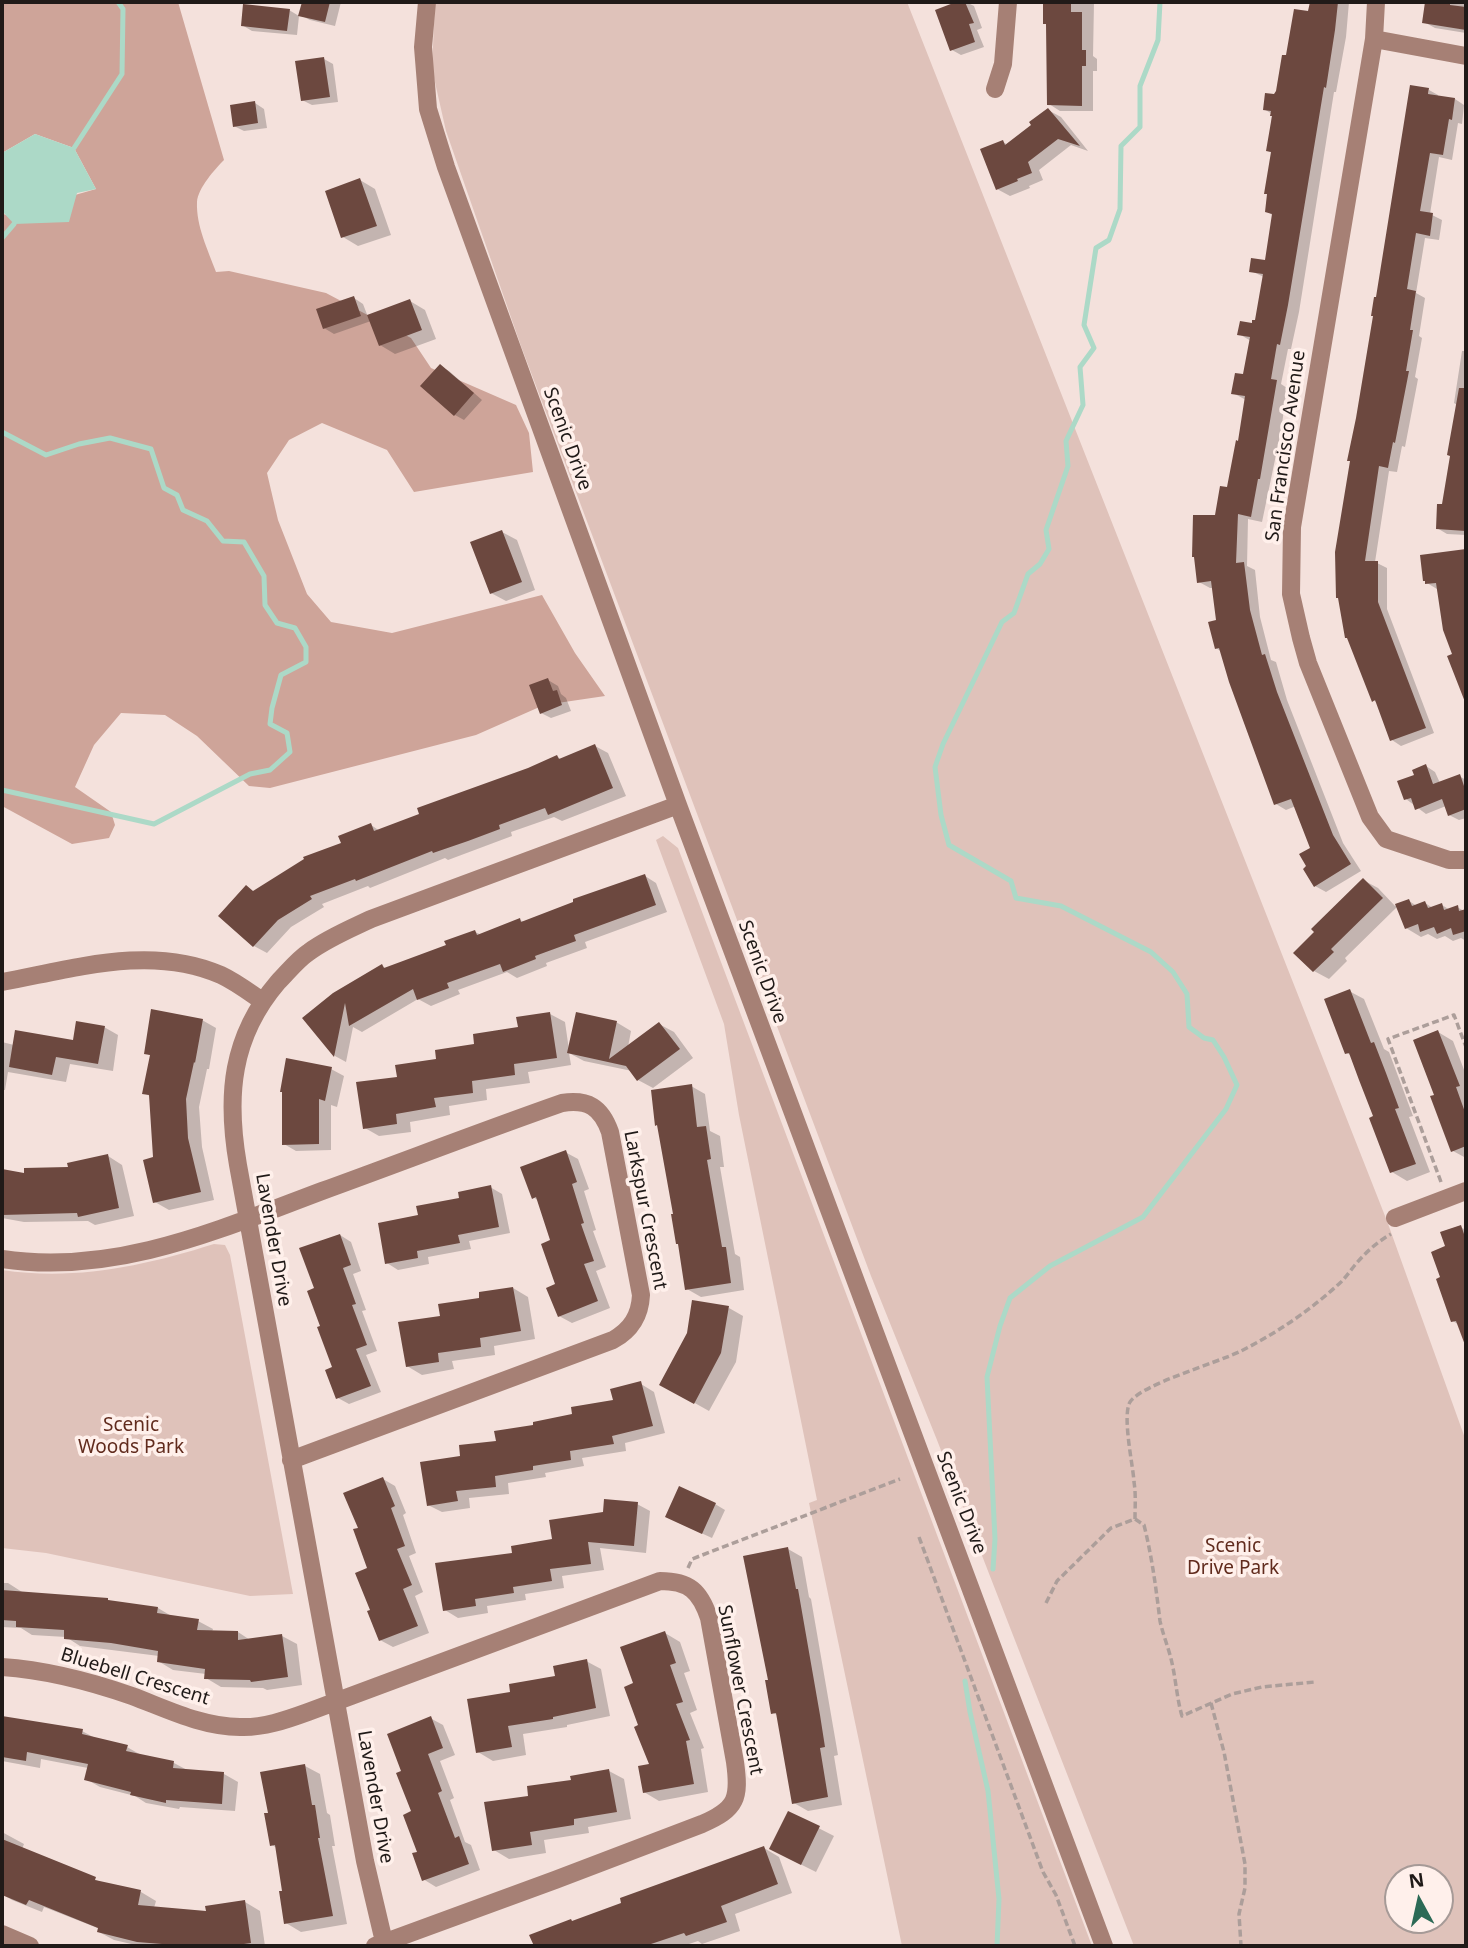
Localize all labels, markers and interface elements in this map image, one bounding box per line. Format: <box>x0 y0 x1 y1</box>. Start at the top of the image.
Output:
street label: San Francisco Avenue <box>1261 349 1311 543</box>
street label: Scenic Drive <box>538 384 596 494</box>
street label: Scenic Drive <box>733 917 791 1027</box>
street label: Larkspur Crescent <box>618 1128 672 1292</box>
street label: Lavender Drive <box>250 1172 296 1308</box>
park label: Scenic Woods Park <box>78 1415 184 1459</box>
street label: Scenic Drive <box>931 1449 991 1557</box>
park label: Scenic Drive Park <box>1187 1536 1279 1580</box>
street label: Sunflower Crescent <box>712 1603 768 1777</box>
street label: Bluebell Crescent <box>58 1644 212 1710</box>
street label: Lavender Drive <box>352 1729 398 1865</box>
north arrow <box>1384 1864 1454 1934</box>
text: N <box>1407 1866 1426 1894</box>

